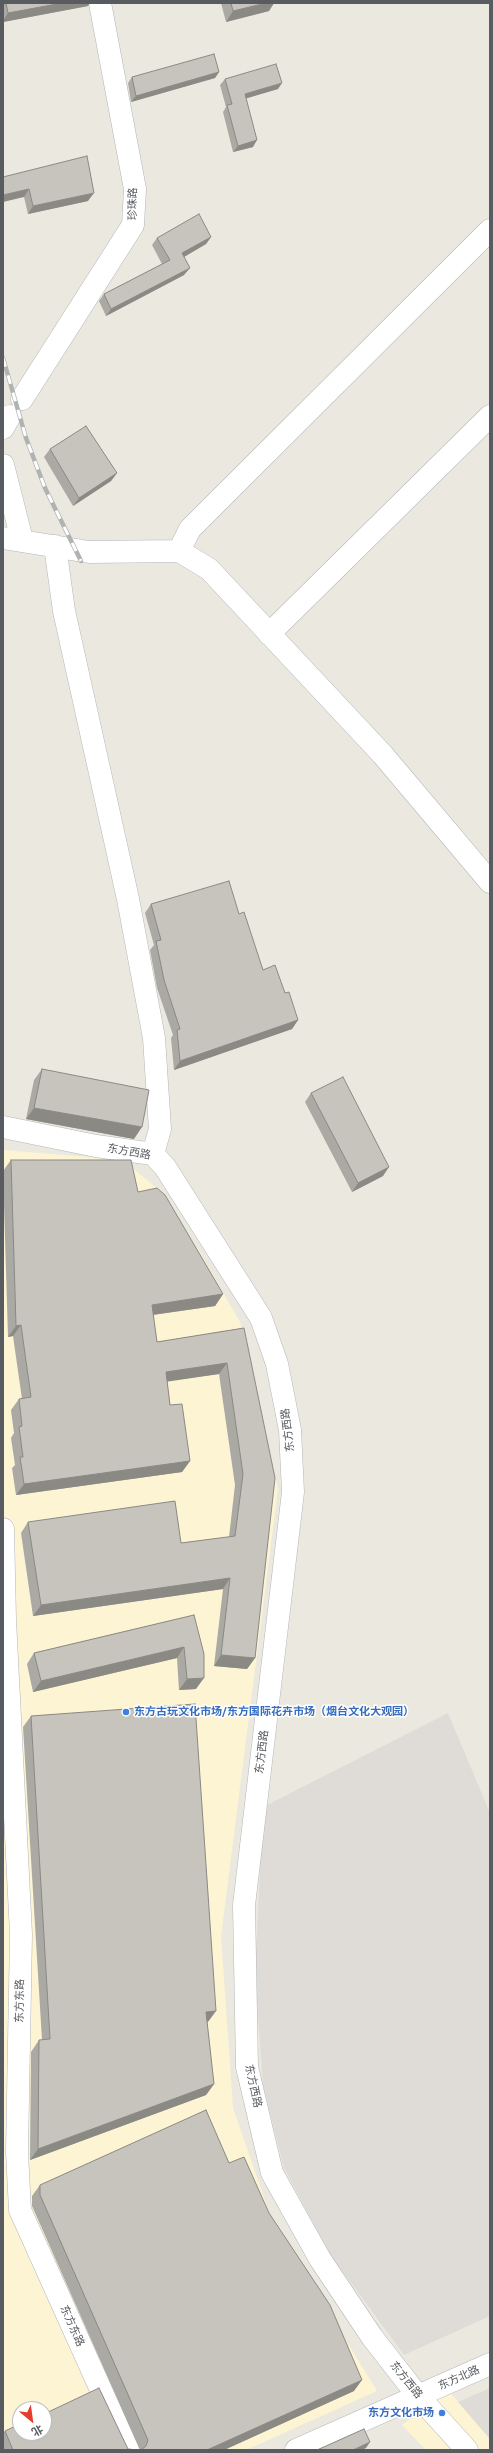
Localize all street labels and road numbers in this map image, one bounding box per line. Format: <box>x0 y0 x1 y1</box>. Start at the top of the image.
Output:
street label: 珍珠路 <box>126 187 140 221</box>
street label: 东方西路 <box>106 1142 152 1162</box>
street label: 东方西路 <box>279 1407 297 1453</box>
street label: 东方西路 <box>253 1729 271 1775</box>
street label: 东方东路 <box>13 1979 27 2023</box>
street label: 东方西路 <box>242 2063 264 2109</box>
street label: 东方东路 <box>57 2303 87 2349</box>
street label: 东方西路 <box>387 2359 425 2401</box>
street label: 东方北路 <box>436 2363 482 2393</box>

